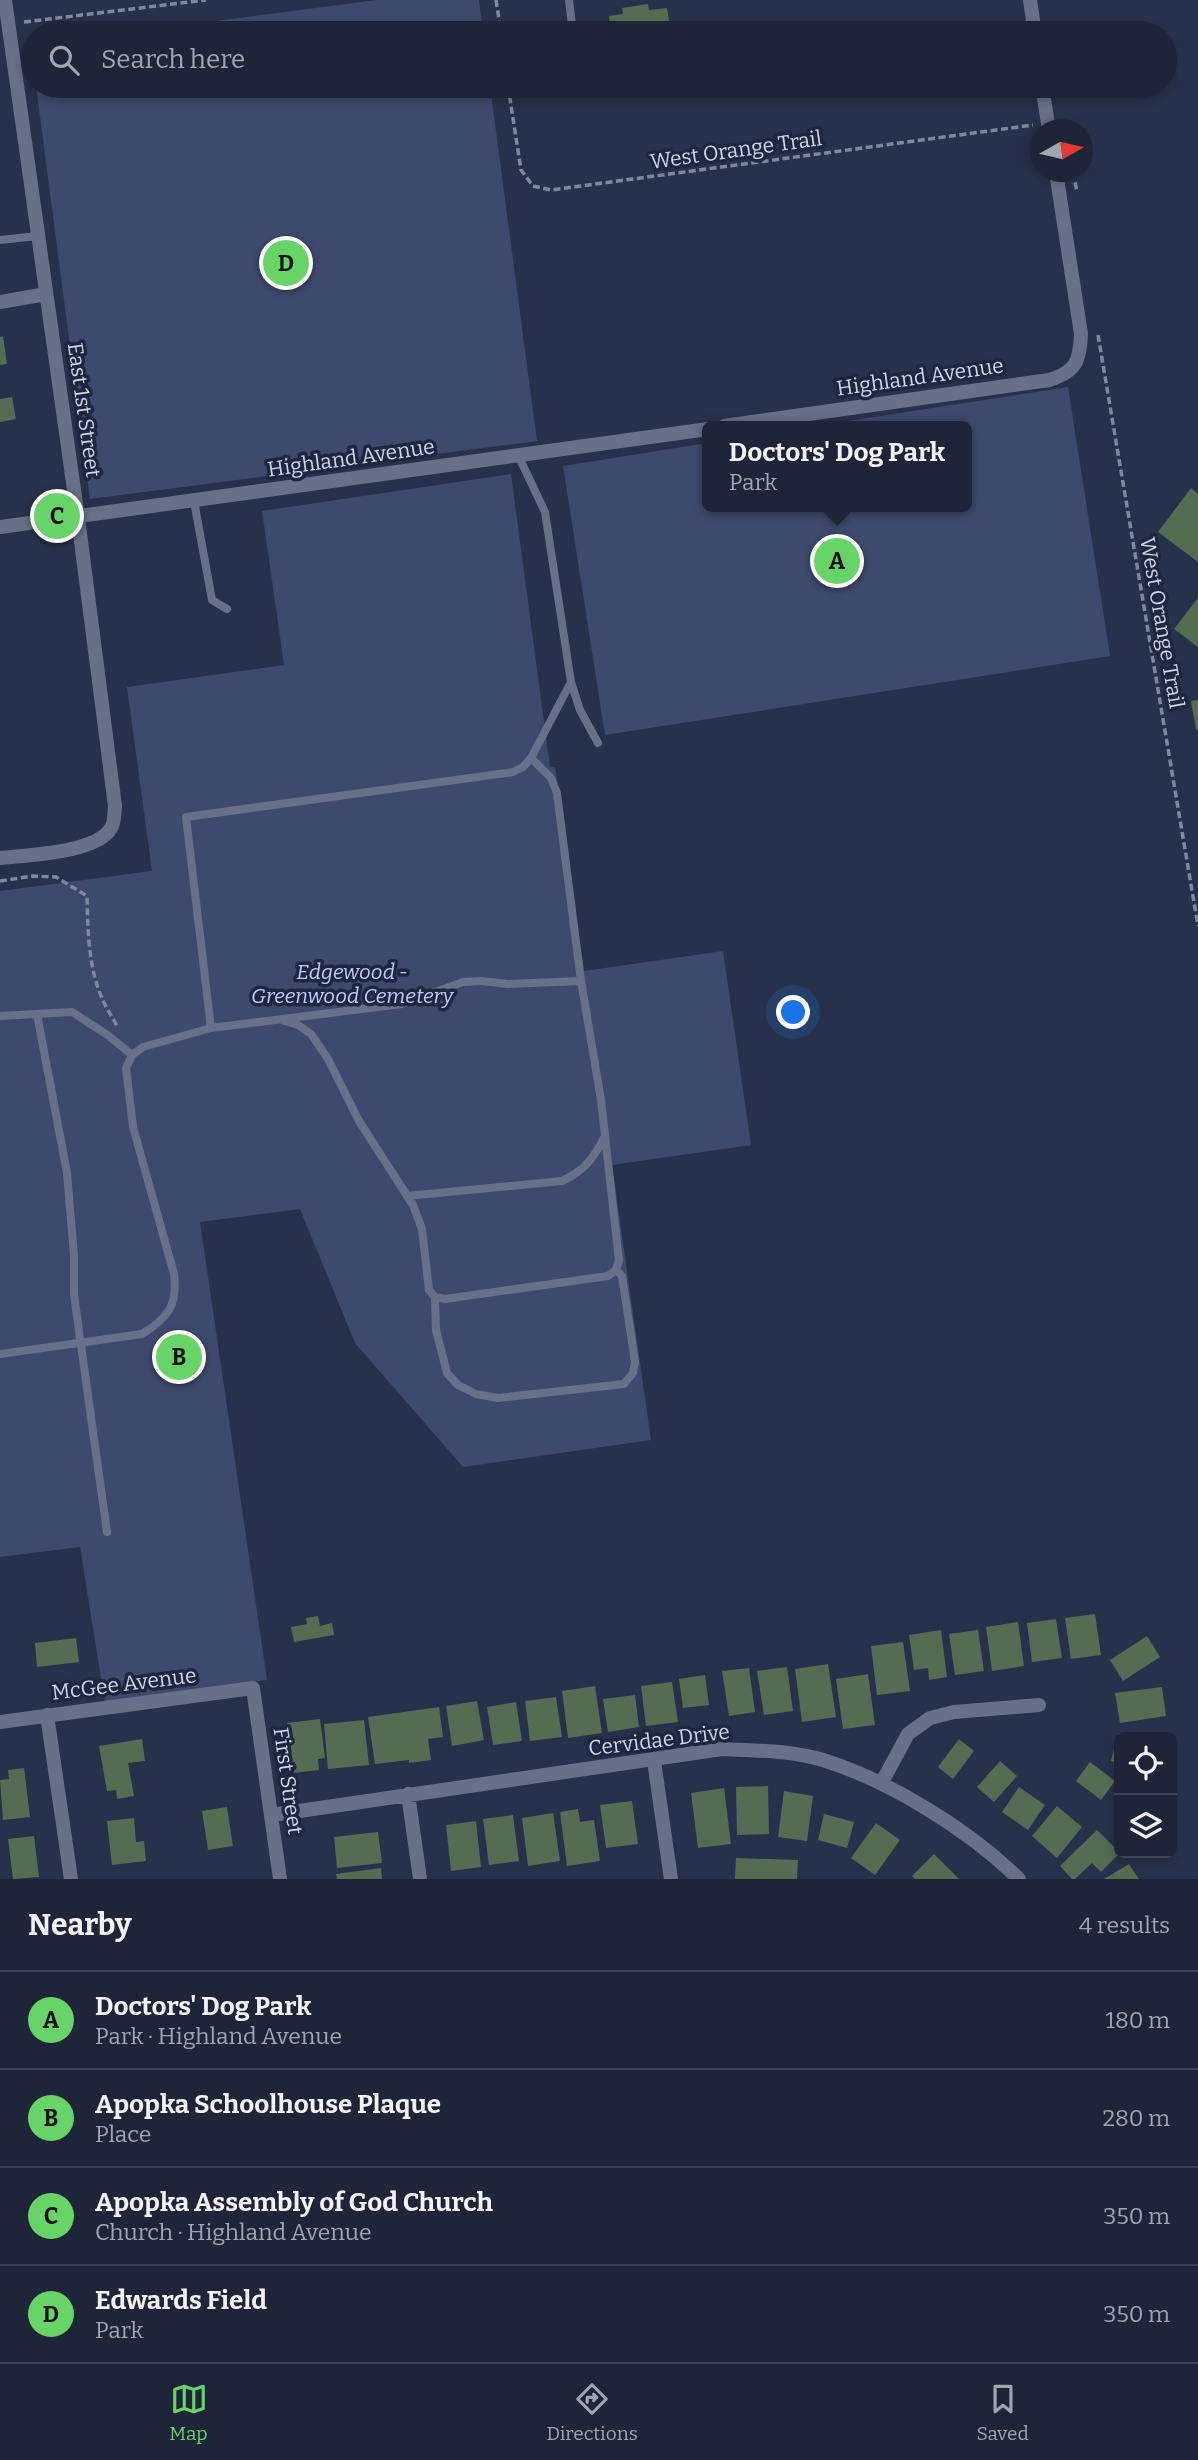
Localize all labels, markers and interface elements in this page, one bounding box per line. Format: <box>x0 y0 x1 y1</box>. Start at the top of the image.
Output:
search box <box>21 21 1177 98</box>
icon: search <box>45 41 83 79</box>
text: Search here <box>101 44 245 75</box>
north arrow <box>1030 119 1093 182</box>
street label: West Orange Trail <box>648 125 824 175</box>
pin: D <box>263 237 309 289</box>
street label: East 1st Street <box>62 341 106 479</box>
street label: Highland Avenue <box>835 352 1005 402</box>
popup <box>702 421 972 512</box>
street label: Highland Avenue <box>266 433 436 483</box>
text: Doctors' Dog Park <box>729 437 945 468</box>
text: Park <box>729 468 777 496</box>
pin: C <box>34 490 80 542</box>
pin: A <box>814 535 860 587</box>
street label: West Orange Trail <box>1134 535 1190 711</box>
park label: Edgewood - Greenwood Cemetery <box>251 959 454 1009</box>
your location <box>776 995 810 1029</box>
pin: B <box>156 1331 202 1383</box>
street label: McGee Avenue <box>50 1662 198 1706</box>
street label: Cervidae Drive <box>587 1718 731 1762</box>
street label: First Street <box>268 1726 308 1837</box>
map controls <box>1114 1732 1177 1858</box>
button: locate <box>1114 1732 1177 1795</box>
button: layers <box>1114 1795 1177 1858</box>
text: Nearby <box>28 1907 132 1943</box>
text: 4 results <box>1079 1911 1170 1939</box>
text: Doctors' Dog Park <box>95 1991 311 2022</box>
text: A <box>43 2006 59 2034</box>
text: 180 m <box>1106 2006 1170 2034</box>
text: Park · Highland Avenue <box>95 2022 342 2050</box>
text: Apopka Schoolhouse Plaque <box>95 2089 441 2120</box>
text: B <box>44 2104 58 2132</box>
text: 280 m <box>1102 2104 1170 2132</box>
text: Place <box>95 2120 151 2148</box>
text: Apopka Assembly of God Church <box>95 2187 493 2218</box>
text: C <box>44 2202 58 2230</box>
text: 350 m <box>1103 2202 1170 2230</box>
text: Church · Highland Avenue <box>95 2218 372 2246</box>
text: Edwards Field <box>95 2285 267 2316</box>
text: D <box>43 2300 59 2328</box>
text: 350 m <box>1103 2300 1170 2328</box>
text: Park <box>95 2316 144 2344</box>
tab: Map <box>169 2380 208 2445</box>
tab: Directions <box>546 2380 638 2445</box>
tab: Saved <box>976 2380 1029 2445</box>

